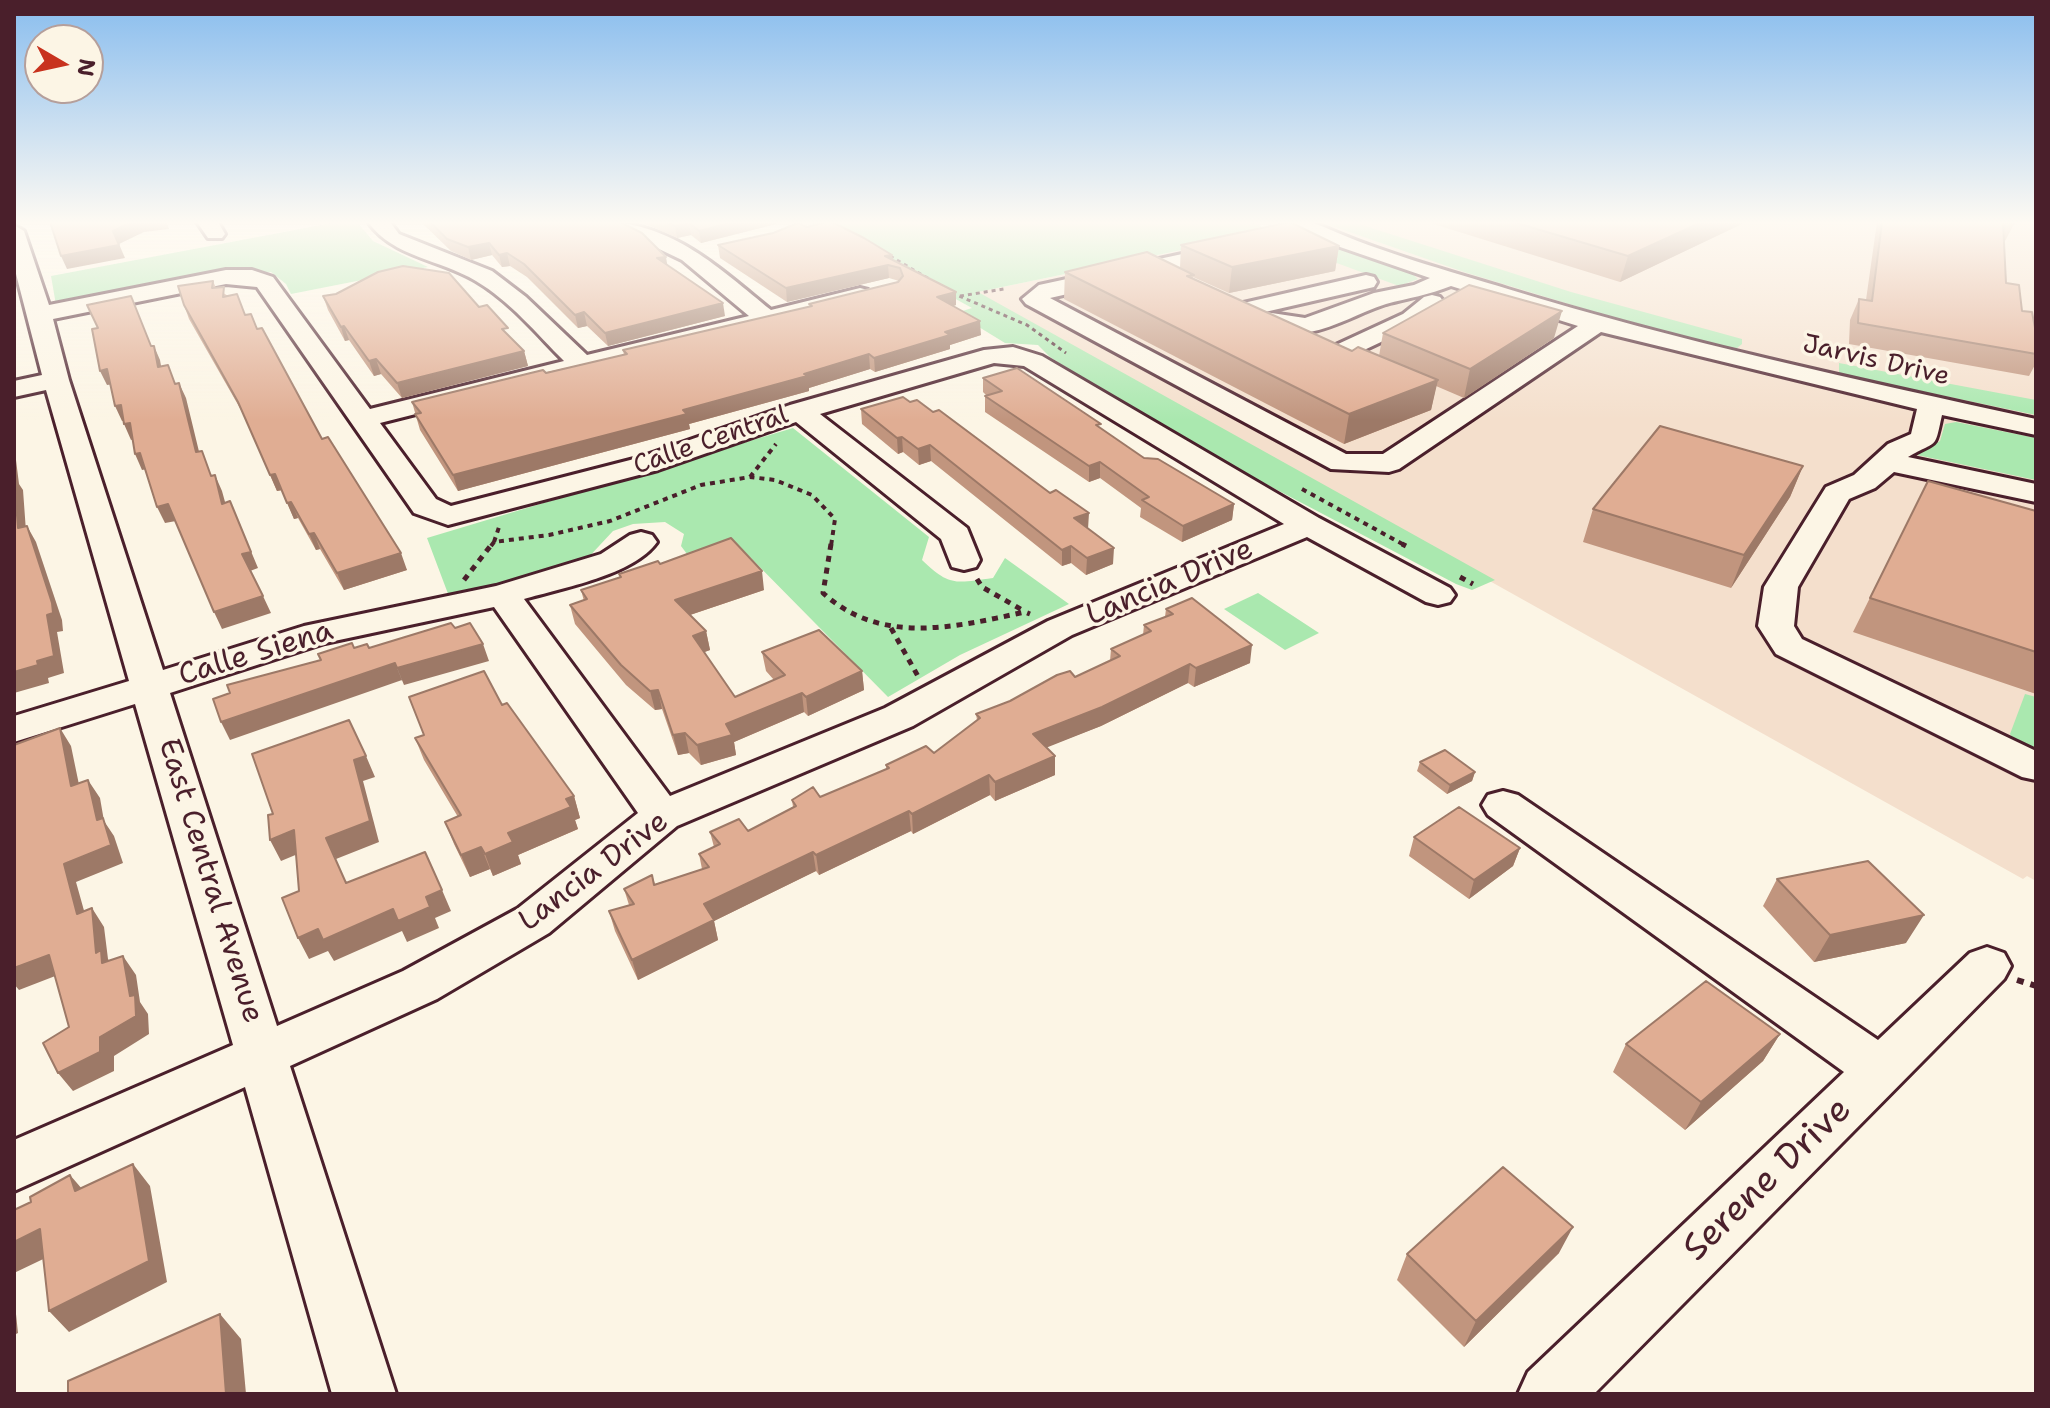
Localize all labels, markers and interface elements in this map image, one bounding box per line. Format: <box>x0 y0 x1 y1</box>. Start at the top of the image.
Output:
north arrow <box>24 24 104 104</box>
text: N <box>71 57 102 78</box>
street label: Jarvis Drive <box>1800 329 1952 393</box>
street label: Calle Central <box>629 400 793 482</box>
street label: Lancia Drive <box>1081 532 1259 634</box>
street label: Calle Siena <box>174 613 338 695</box>
street label: East Central Avenue <box>150 734 270 1028</box>
street label: Lancia Drive <box>512 804 676 940</box>
street label: Serene Drive <box>1675 1089 1861 1271</box>

